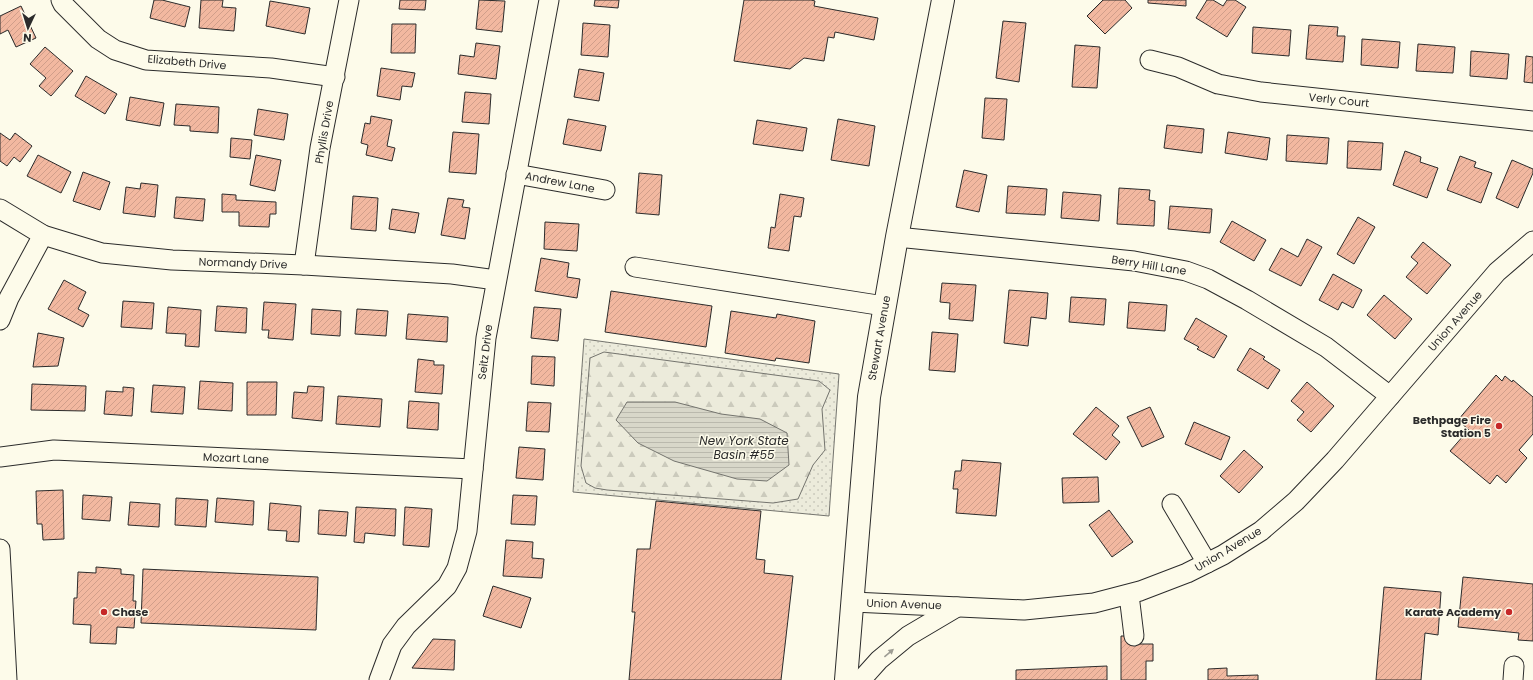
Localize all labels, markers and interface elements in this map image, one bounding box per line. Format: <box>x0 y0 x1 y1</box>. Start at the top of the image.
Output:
north arrow <box>8 8 48 48</box>
text: N <box>23 30 32 46</box>
street label: Elizabeth Drive <box>147 51 227 73</box>
street label: Verly Court <box>1308 89 1370 111</box>
street label: Phyllis Drive <box>311 99 337 165</box>
street label: Andrew Lane <box>524 167 596 197</box>
street label: Berry Hill Lane <box>1110 251 1188 279</box>
street label: Normandy Drive <box>198 253 288 273</box>
street label: Union Avenue <box>1424 287 1486 355</box>
street label: Stewart Avenue <box>864 294 894 382</box>
street label: Seitz Drive <box>474 323 496 381</box>
place label: Bethpage Fire Station 5 <box>1413 412 1491 441</box>
marker: Bethpage Fire Station 5 <box>1494 421 1504 431</box>
water label: New York State Basin #55 <box>699 432 789 463</box>
street label: Mozart Lane <box>203 449 269 467</box>
street label: Union Avenue <box>1192 523 1265 575</box>
street label: Union Avenue <box>866 595 942 613</box>
place label: Chase <box>112 604 148 620</box>
place label: Karate Academy <box>1405 604 1501 620</box>
marker: Chase <box>99 607 109 617</box>
marker: Karate Academy <box>1504 607 1514 617</box>
one-way arrow <box>883 648 894 657</box>

